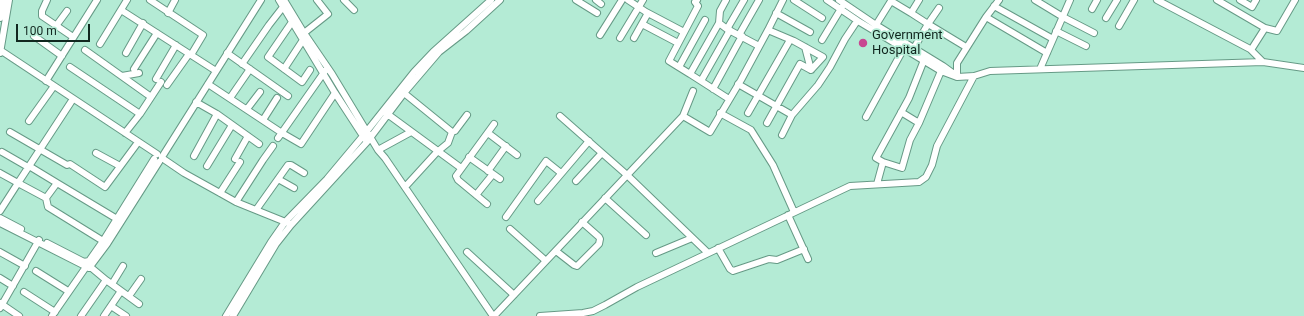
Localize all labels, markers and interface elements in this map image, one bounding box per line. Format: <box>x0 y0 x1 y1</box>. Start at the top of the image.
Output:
scale bar <box>18 16 92 42</box>
text: 100 m <box>23 24 57 38</box>
place label: Government Hospital <box>872 28 943 59</box>
marker: Government Hospital <box>857 37 869 49</box>

